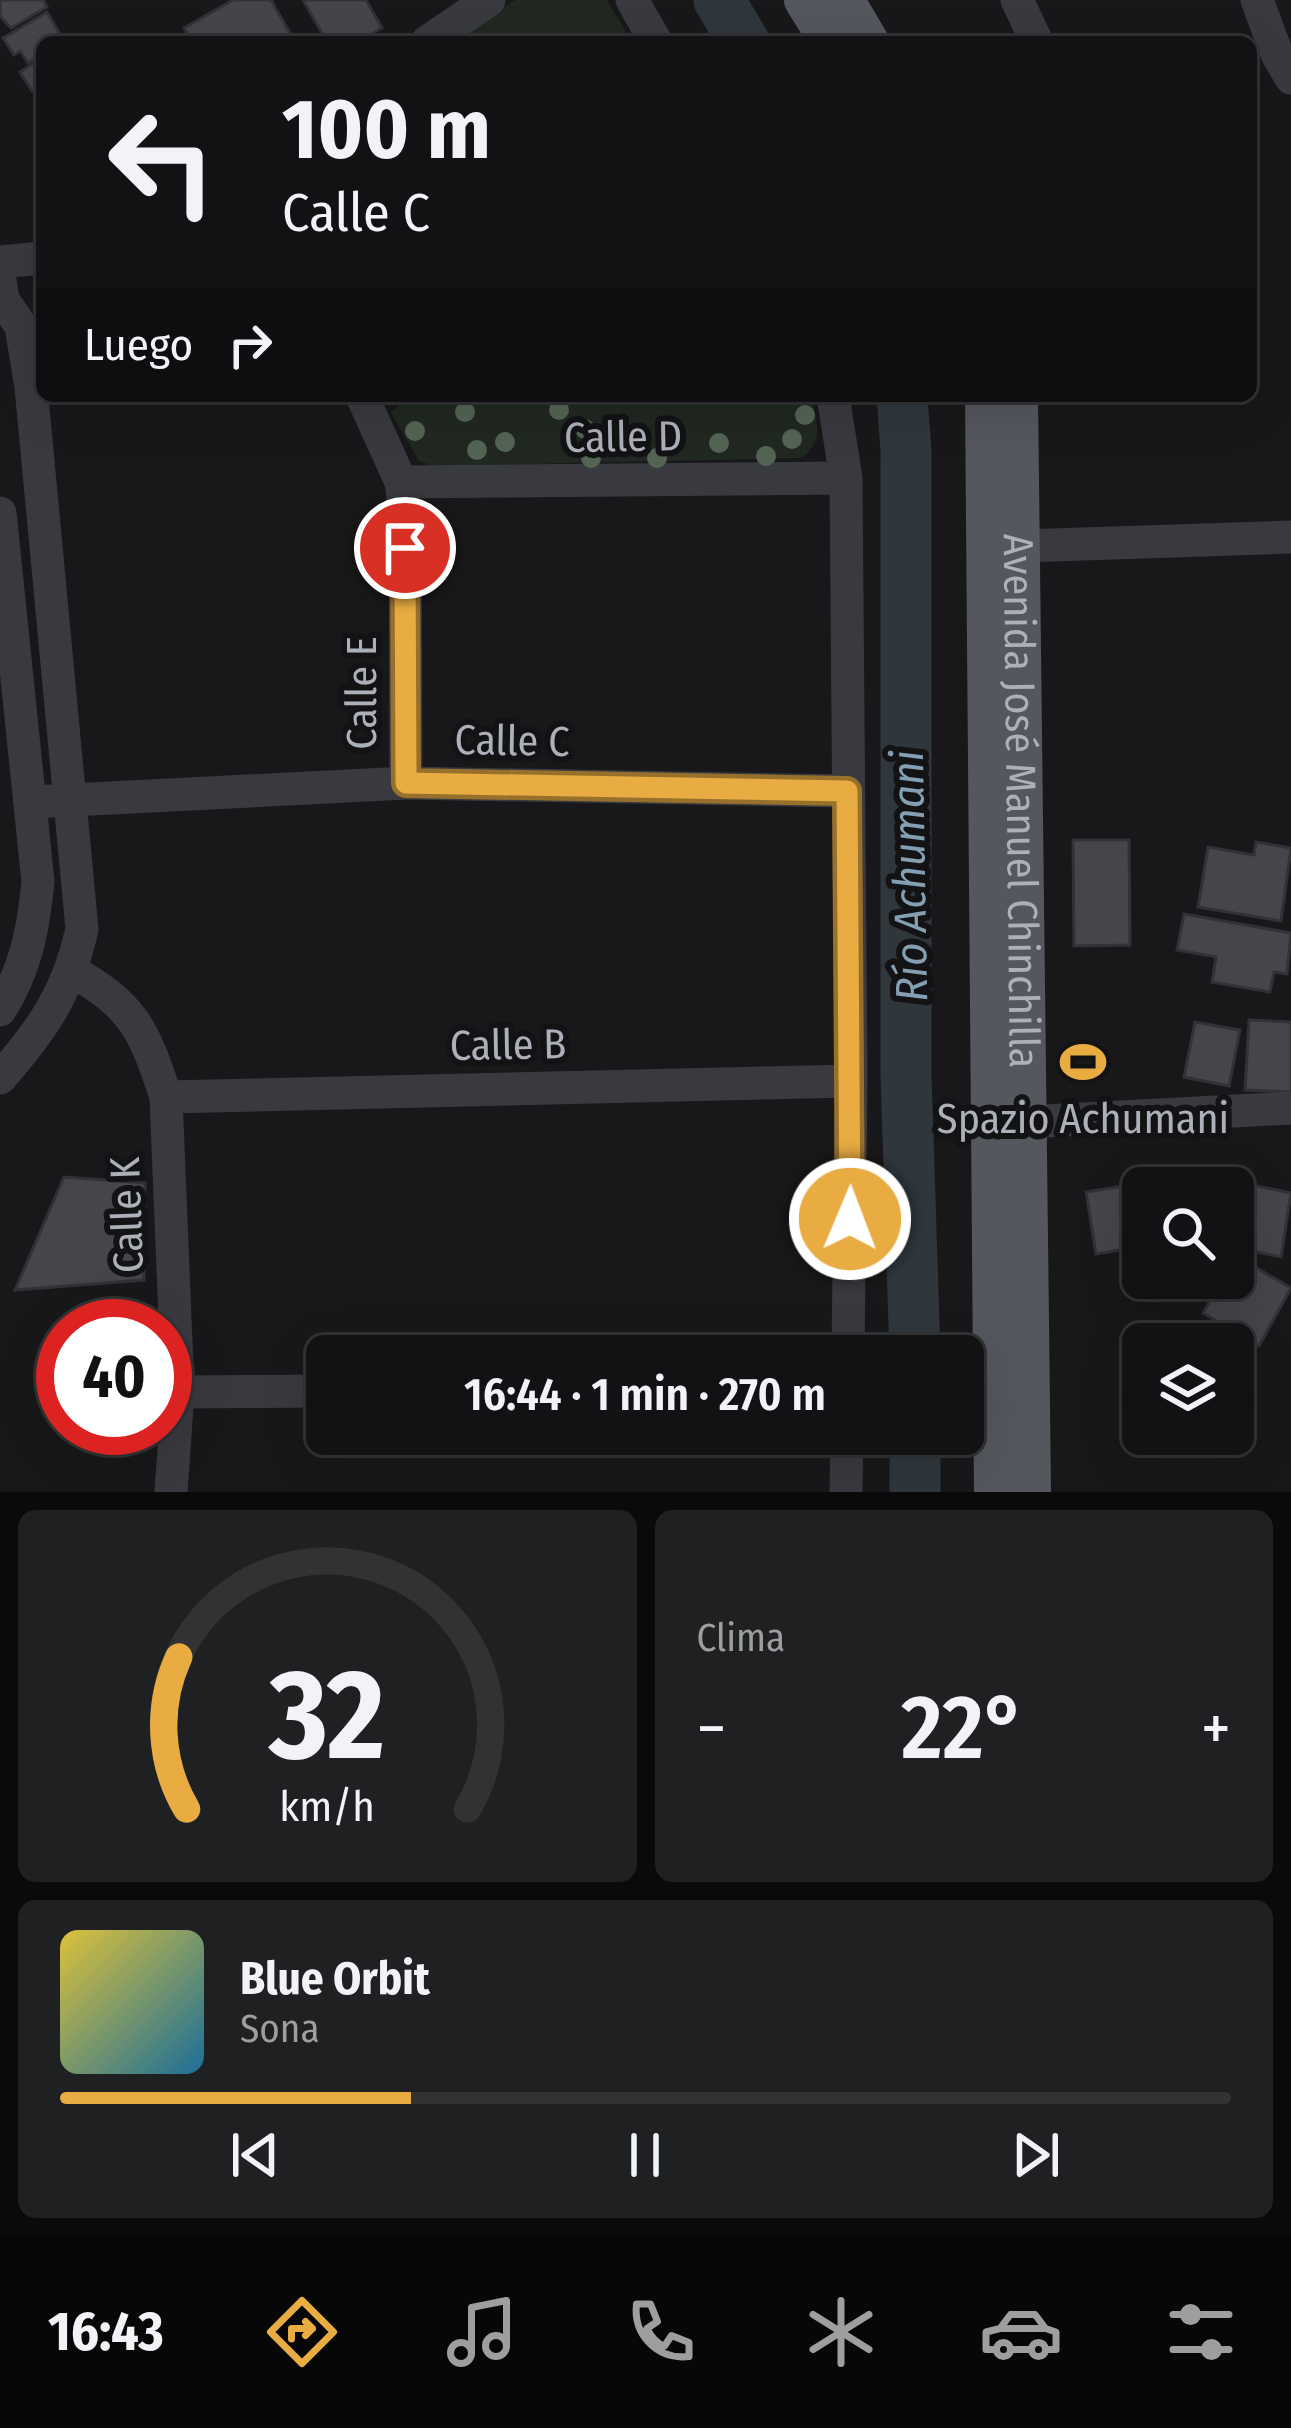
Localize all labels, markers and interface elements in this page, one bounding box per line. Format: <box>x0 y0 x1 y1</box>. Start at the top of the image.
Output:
text: 100 m <box>282 79 491 180</box>
icon: left <box>84 84 240 240</box>
text: Calle C <box>282 181 430 245</box>
icon: right <box>217 312 283 378</box>
text: Luego <box>84 318 193 372</box>
street label: Calle D <box>564 411 682 463</box>
pin <box>354 497 456 599</box>
icon: arrive <box>372 515 438 581</box>
street label: Avenida José Manuel Chinchilla <box>993 533 1049 1069</box>
street label: Calle E <box>337 636 387 750</box>
street label: Calle C <box>454 715 570 767</box>
water label: Río Achumani <box>881 749 939 1002</box>
street label: Calle B <box>449 1019 567 1071</box>
sports icon: Spazio Achumani <box>1058 1037 1108 1087</box>
place label: Spazio Achumani <box>937 1094 1229 1144</box>
street label: Calle K <box>100 1155 154 1274</box>
position arrow <box>787 1156 913 1282</box>
map controls <box>1122 1167 1254 1455</box>
button: search <box>1122 1167 1254 1299</box>
speed limit sign: 40 <box>36 1299 192 1455</box>
button: layers <box>1122 1323 1254 1455</box>
text: 16:44 · 1 min · 270 m <box>464 1368 826 1422</box>
text: Clima <box>697 1615 785 1661</box>
text: 32 <box>268 1641 385 1791</box>
text: 22° <box>901 1674 1026 1782</box>
text: − <box>697 1689 726 1768</box>
text: + <box>1201 1689 1231 1768</box>
text: km/h <box>279 1781 375 1832</box>
text: Blue Orbit <box>240 1952 430 2006</box>
text: Sona <box>240 2006 320 2052</box>
icon: previous <box>222 2122 288 2188</box>
icon: pause <box>612 2122 678 2188</box>
icon: next <box>1003 2122 1069 2188</box>
icon: directions <box>260 2290 344 2374</box>
icon: music <box>440 2290 524 2374</box>
icon: phone <box>619 2290 703 2374</box>
icon: climate <box>799 2290 883 2374</box>
icon: car <box>979 2290 1063 2374</box>
icon: filters <box>1159 2290 1243 2374</box>
text: 16:43 <box>48 2300 164 2364</box>

